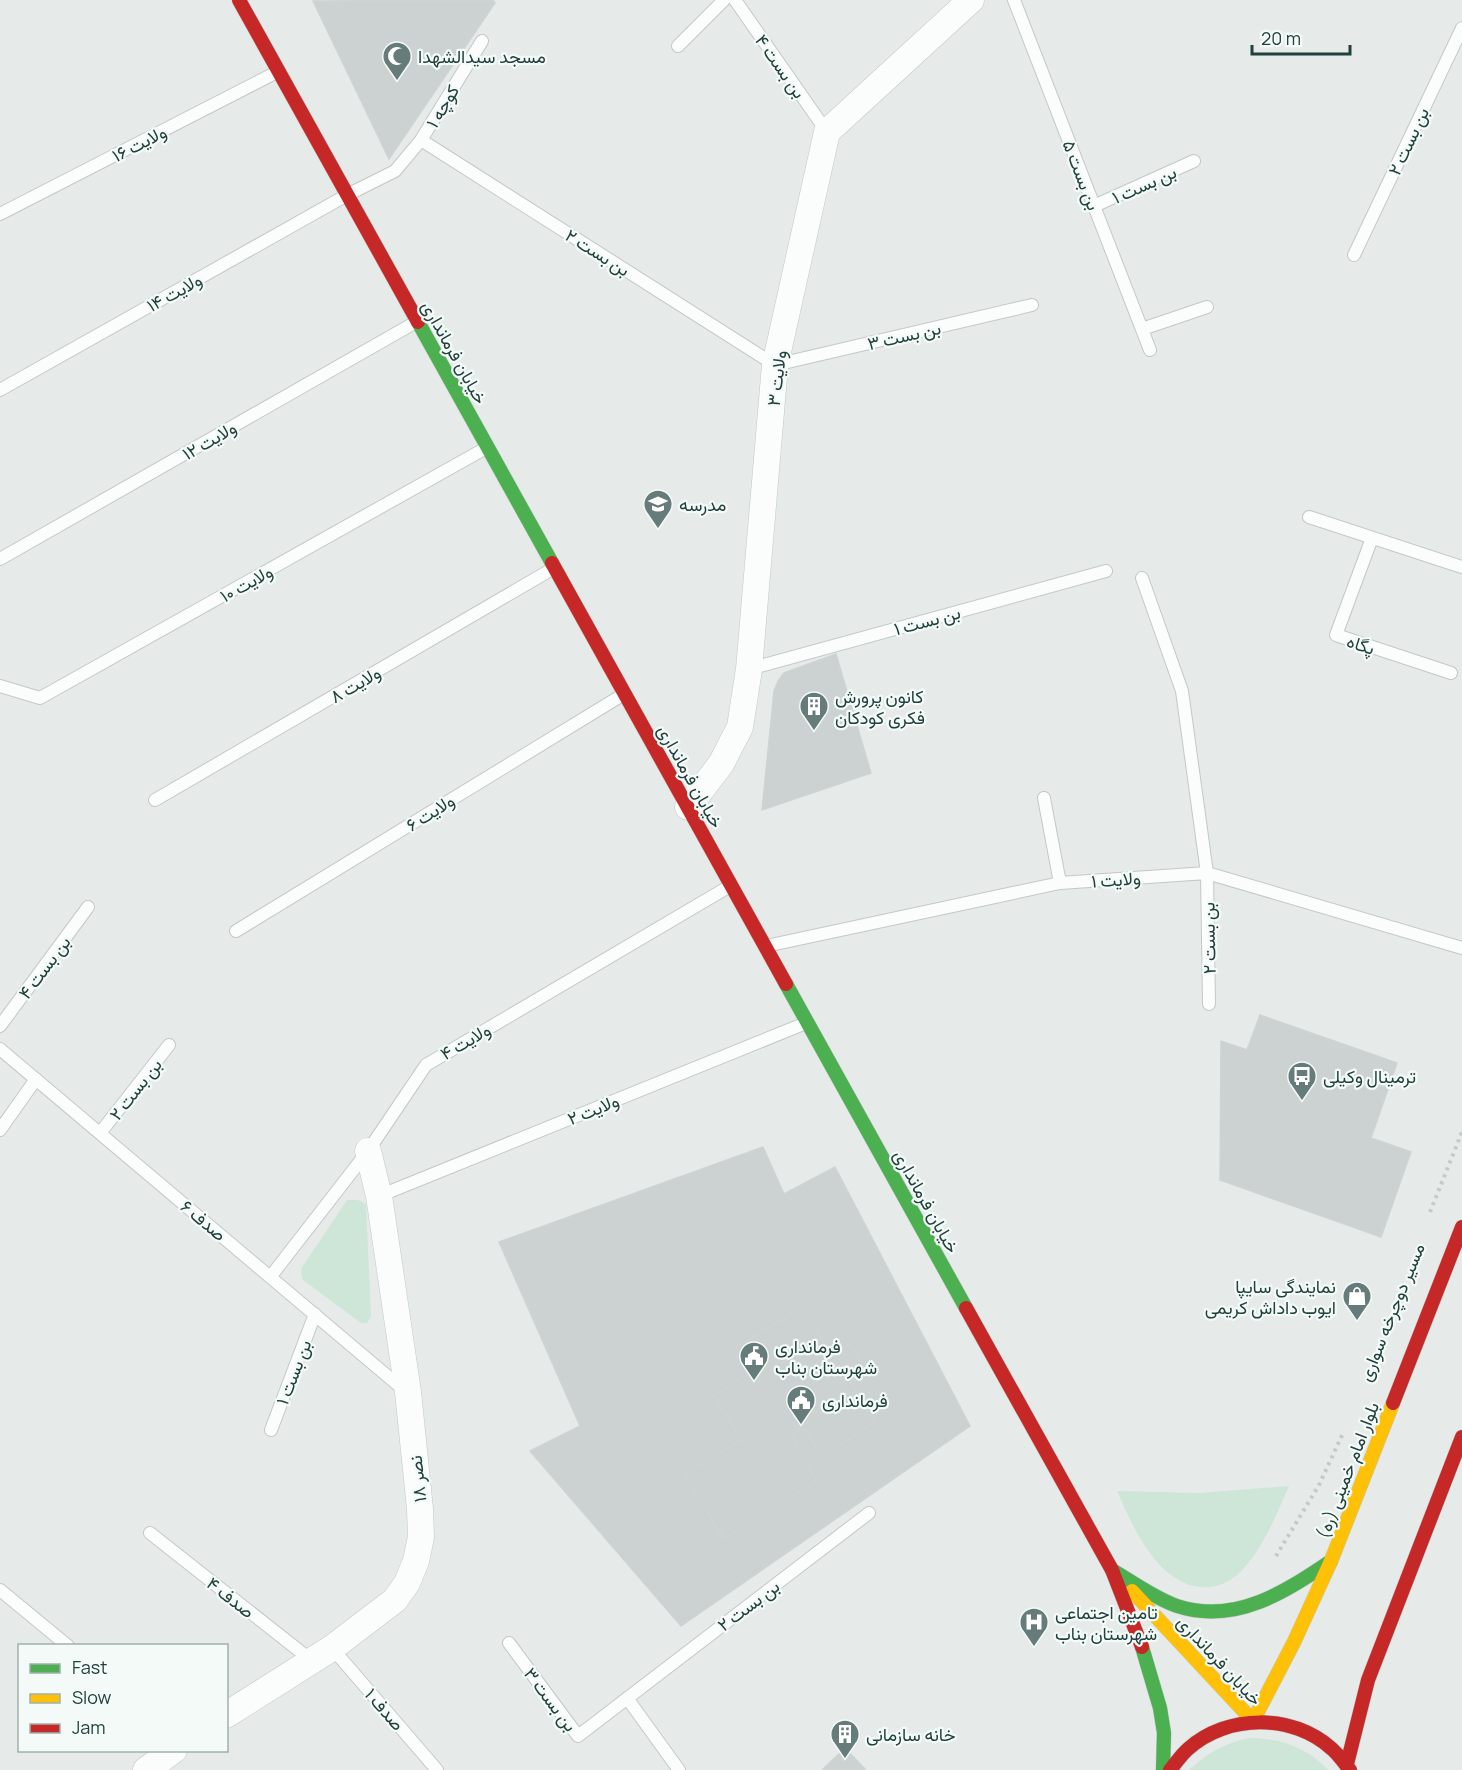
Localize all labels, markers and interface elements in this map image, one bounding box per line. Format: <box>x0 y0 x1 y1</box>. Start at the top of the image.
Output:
scale bar <box>1252 18 1350 56</box>
text: 20 m <box>1261 26 1301 50</box>
street label: بن بست ۴ <box>750 29 812 103</box>
mosque icon: مسجد سیدالشهدا <box>381 40 413 82</box>
place label: مسجد سیدالشهدا <box>418 44 546 68</box>
street label: کوچه ۱ <box>420 80 465 132</box>
street label: بن بست ۲ <box>1382 103 1434 179</box>
street label: ولایت ۱۶ <box>108 119 170 167</box>
street label: بن بست ۵ <box>1058 136 1106 214</box>
street label: بن بست ۱ <box>1108 159 1180 209</box>
street label: بن بست ۲ <box>561 223 635 281</box>
street label: ولایت ۱۴ <box>142 267 206 317</box>
street label: خیابان فرمانداری <box>417 296 493 408</box>
street label: بن بست ۳ <box>865 315 943 355</box>
street label: ولایت ۳ <box>761 349 791 407</box>
street label: ولایت ۱۲ <box>178 415 240 465</box>
school or university icon: مدرسه <box>642 488 674 530</box>
place label: مدرسه <box>679 492 726 516</box>
street label: ولایت ۱۰ <box>215 559 277 607</box>
street label: بن بست ۱ <box>891 600 963 640</box>
street label: پگاه <box>1344 628 1378 661</box>
street label: ولایت ۸ <box>325 660 385 708</box>
place label: کانون پرورش فکری کودکان <box>835 684 925 729</box>
building icon: کانون پرورش فکری کودکان <box>798 690 830 732</box>
street label: خیابان فرمانداری <box>653 720 729 832</box>
street label: ولایت ۶ <box>401 788 459 836</box>
street label: ولایت ۱ <box>1091 865 1141 893</box>
street label: بن بست ۲ <box>1195 902 1221 974</box>
street label: بن بست ۴ <box>12 931 76 1003</box>
street label: ولایت ۴ <box>435 1017 495 1065</box>
street label: بن بست ۲ <box>103 1053 167 1125</box>
bus stop icon: ترمینال وکیلی <box>1286 1060 1318 1102</box>
place label: ترمینال وکیلی <box>1323 1064 1416 1088</box>
street label: ولایت ۲ <box>564 1088 622 1130</box>
street label: خیابان فرمانداری <box>889 1145 965 1257</box>
street label: صدف ۶ <box>176 1194 232 1246</box>
street label: مسیر دوچرخه سواری <box>1352 1239 1431 1385</box>
place label: نمایندگی سایپا ایوب داداش کریمی <box>1205 1274 1336 1319</box>
shop icon: نمایندگی سایپا ایوب داداش کریمی <box>1341 1280 1373 1322</box>
place label: فرمانداری شهرستان بناب <box>775 1334 877 1379</box>
street label: بن بست ۱ <box>270 1336 316 1408</box>
public building icon: فرمانداری شهرستان بناب <box>738 1340 770 1382</box>
public building icon: فرمانداری <box>785 1384 817 1426</box>
place label: فرمانداری <box>822 1388 888 1412</box>
street label: بلوار امام خمینی (ره) <box>1310 1398 1385 1542</box>
street label: نصر ۱۸ <box>403 1454 431 1504</box>
street label: صدف ۴ <box>202 1571 260 1623</box>
street label: بن بست ۲ <box>712 1574 784 1636</box>
place label: تامین اجتماعی شهرستان بناب <box>1055 1600 1158 1645</box>
hospital icon: تامین اجتماعی شهرستان بناب <box>1018 1606 1050 1648</box>
street label: خیابان فرمانداری <box>1172 1610 1268 1710</box>
legend <box>18 1644 228 1752</box>
text: Fast <box>72 1655 107 1679</box>
street label: بن بست ۳ <box>519 1662 583 1736</box>
street label: صدف ۱ <box>360 1683 410 1735</box>
text: Slow <box>72 1685 112 1709</box>
text: Jam <box>72 1715 106 1739</box>
building icon: خانه سازمانی <box>829 1718 861 1760</box>
place label: خانه سازمانی <box>866 1722 956 1746</box>

